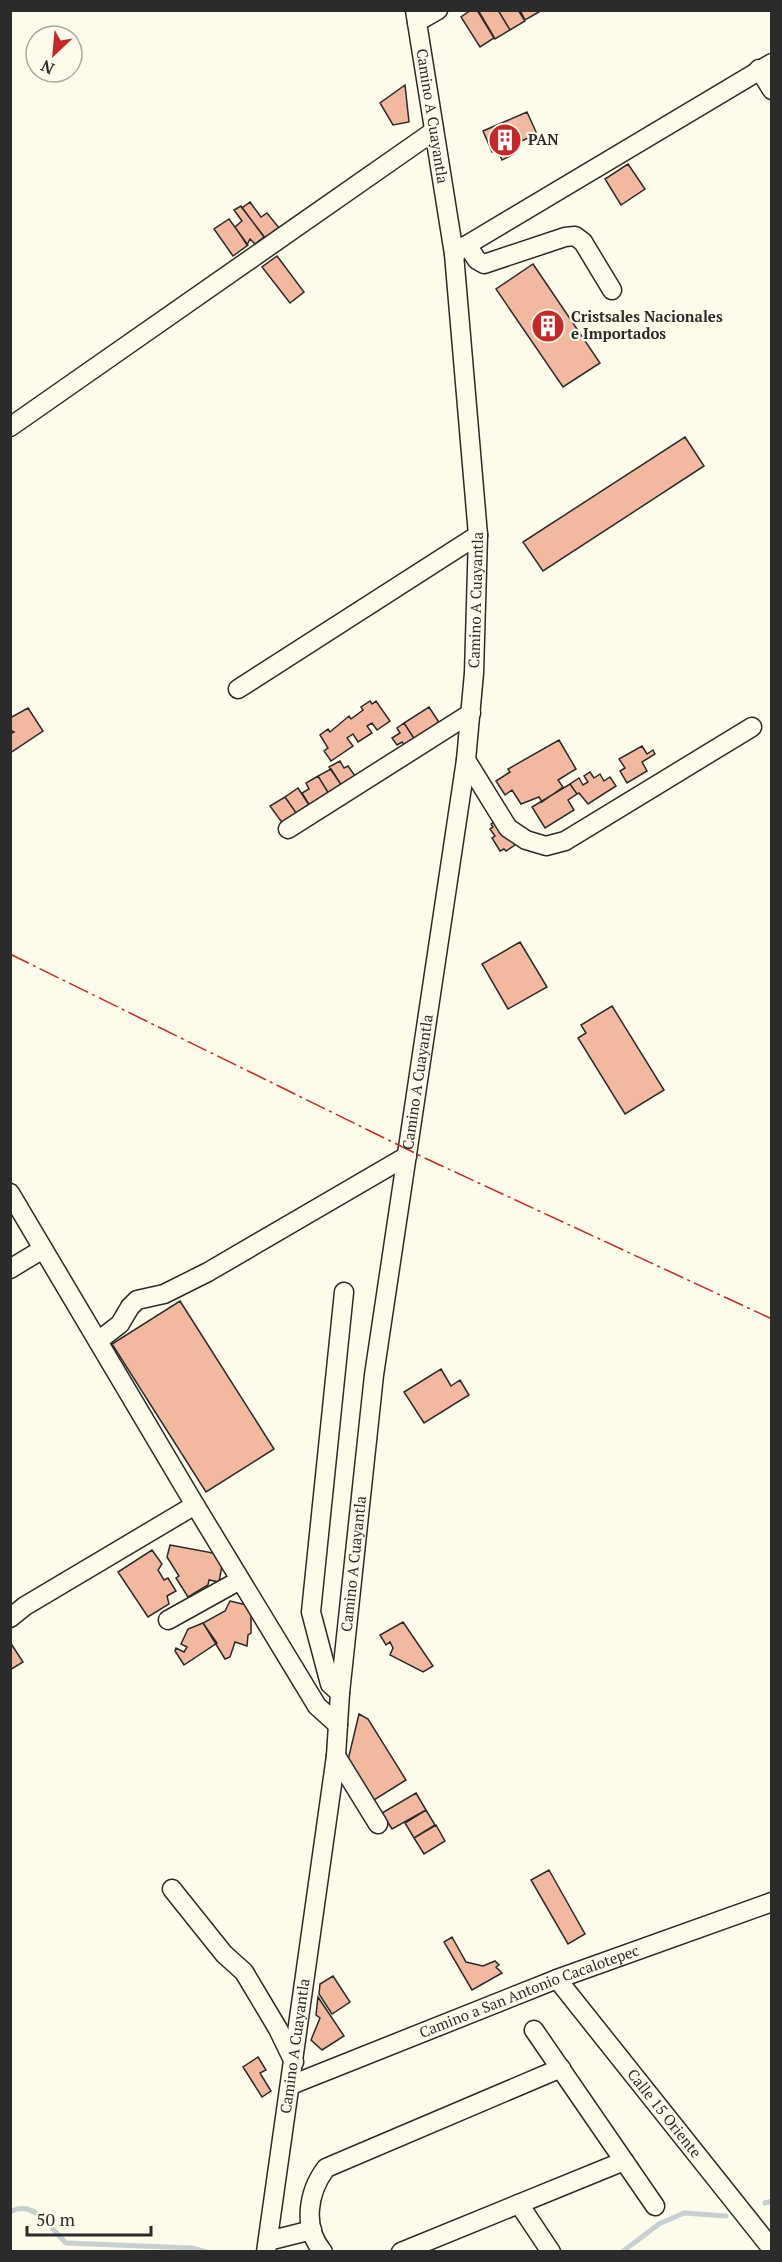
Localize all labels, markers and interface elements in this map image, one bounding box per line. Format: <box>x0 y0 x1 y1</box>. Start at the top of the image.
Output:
north arrow <box>24 24 84 84</box>
street label: Camino A Cuayantla <box>412 47 454 185</box>
text: N <box>37 55 58 80</box>
building icon: PAN <box>487 122 523 158</box>
place label: PAN <box>528 129 559 149</box>
place label: Cristsales Nacionales e Importados <box>571 306 723 343</box>
building icon: Cristsales Nacionales e Importados <box>530 308 566 344</box>
street label: Camino A Cuayantla <box>463 531 487 669</box>
street label: Camino A Cuayantla <box>397 1013 437 1151</box>
street label: Camino A Cuayantla <box>336 1494 370 1633</box>
street label: Camino a San Antonio Cacalotepec <box>416 1939 642 2042</box>
street label: Camino A Cuayantla <box>275 1976 314 2115</box>
street label: Calle 15 Oriente <box>623 2064 706 2161</box>
scale bar <box>27 2199 152 2237</box>
text: 50 m <box>36 2207 76 2231</box>

